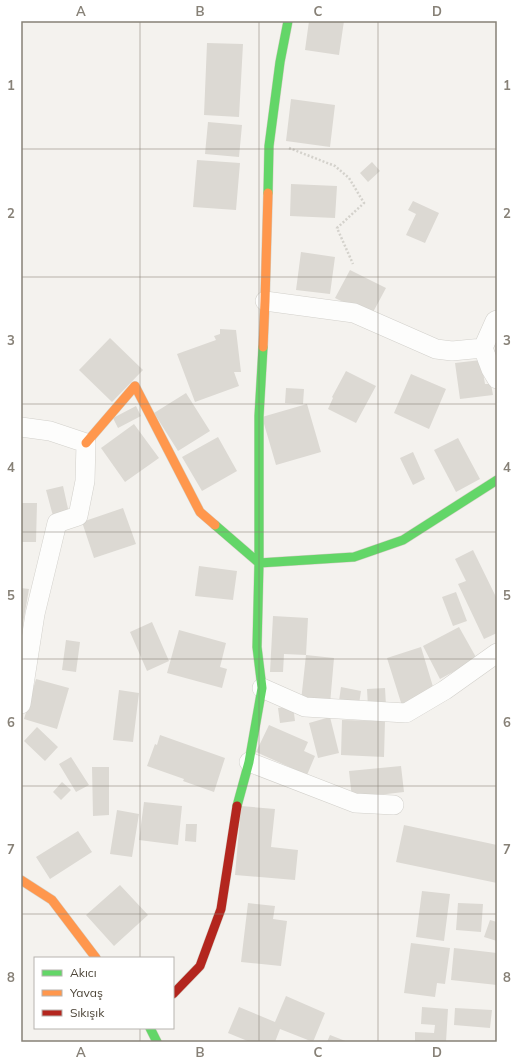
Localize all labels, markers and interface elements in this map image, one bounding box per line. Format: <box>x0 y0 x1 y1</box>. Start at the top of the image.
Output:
text: A <box>76 3 86 19</box>
text: B <box>196 3 205 19</box>
text: C <box>314 3 323 19</box>
text: D <box>432 3 442 19</box>
text: 1 <box>7 77 15 93</box>
text: 1 <box>503 77 511 93</box>
text: 2 <box>7 205 15 221</box>
text: 2 <box>503 205 511 221</box>
text: 3 <box>7 332 15 348</box>
text: 3 <box>503 332 511 348</box>
text: 4 <box>7 459 15 475</box>
text: 4 <box>503 459 511 475</box>
text: 5 <box>7 587 15 603</box>
text: 5 <box>503 587 511 603</box>
text: 6 <box>7 714 15 730</box>
text: 6 <box>503 714 511 730</box>
text: 7 <box>7 841 15 857</box>
text: 7 <box>503 841 511 857</box>
legend <box>34 957 174 1029</box>
text: Akıcı <box>70 965 97 980</box>
text: 8 <box>7 969 15 985</box>
text: 8 <box>503 969 511 985</box>
text: Yavaş <box>69 985 103 1000</box>
text: Sıkışık <box>70 1005 105 1020</box>
text: A <box>76 1044 86 1060</box>
text: B <box>196 1044 205 1060</box>
text: C <box>314 1044 323 1060</box>
text: D <box>432 1044 442 1060</box>

